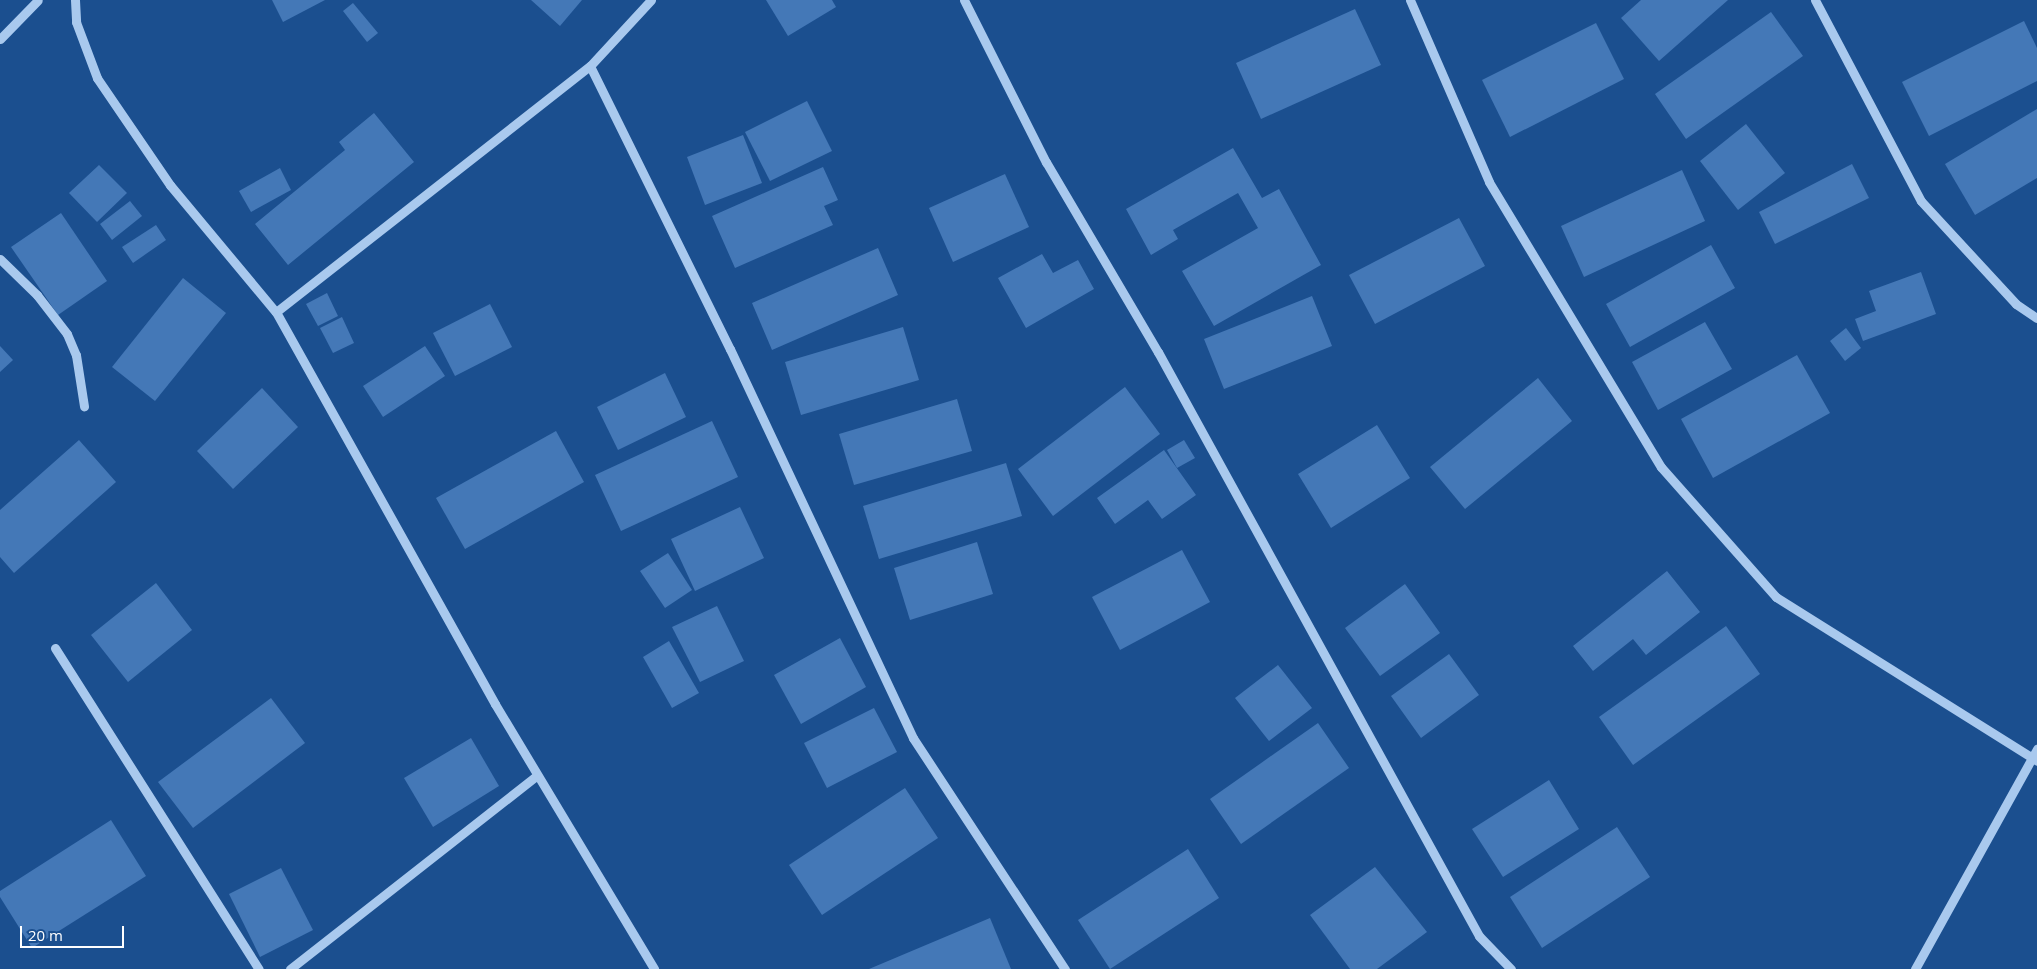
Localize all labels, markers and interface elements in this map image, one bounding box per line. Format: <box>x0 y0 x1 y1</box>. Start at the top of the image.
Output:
scale bar <box>22 916 126 948</box>
text: 20 m <box>28 925 63 945</box>

